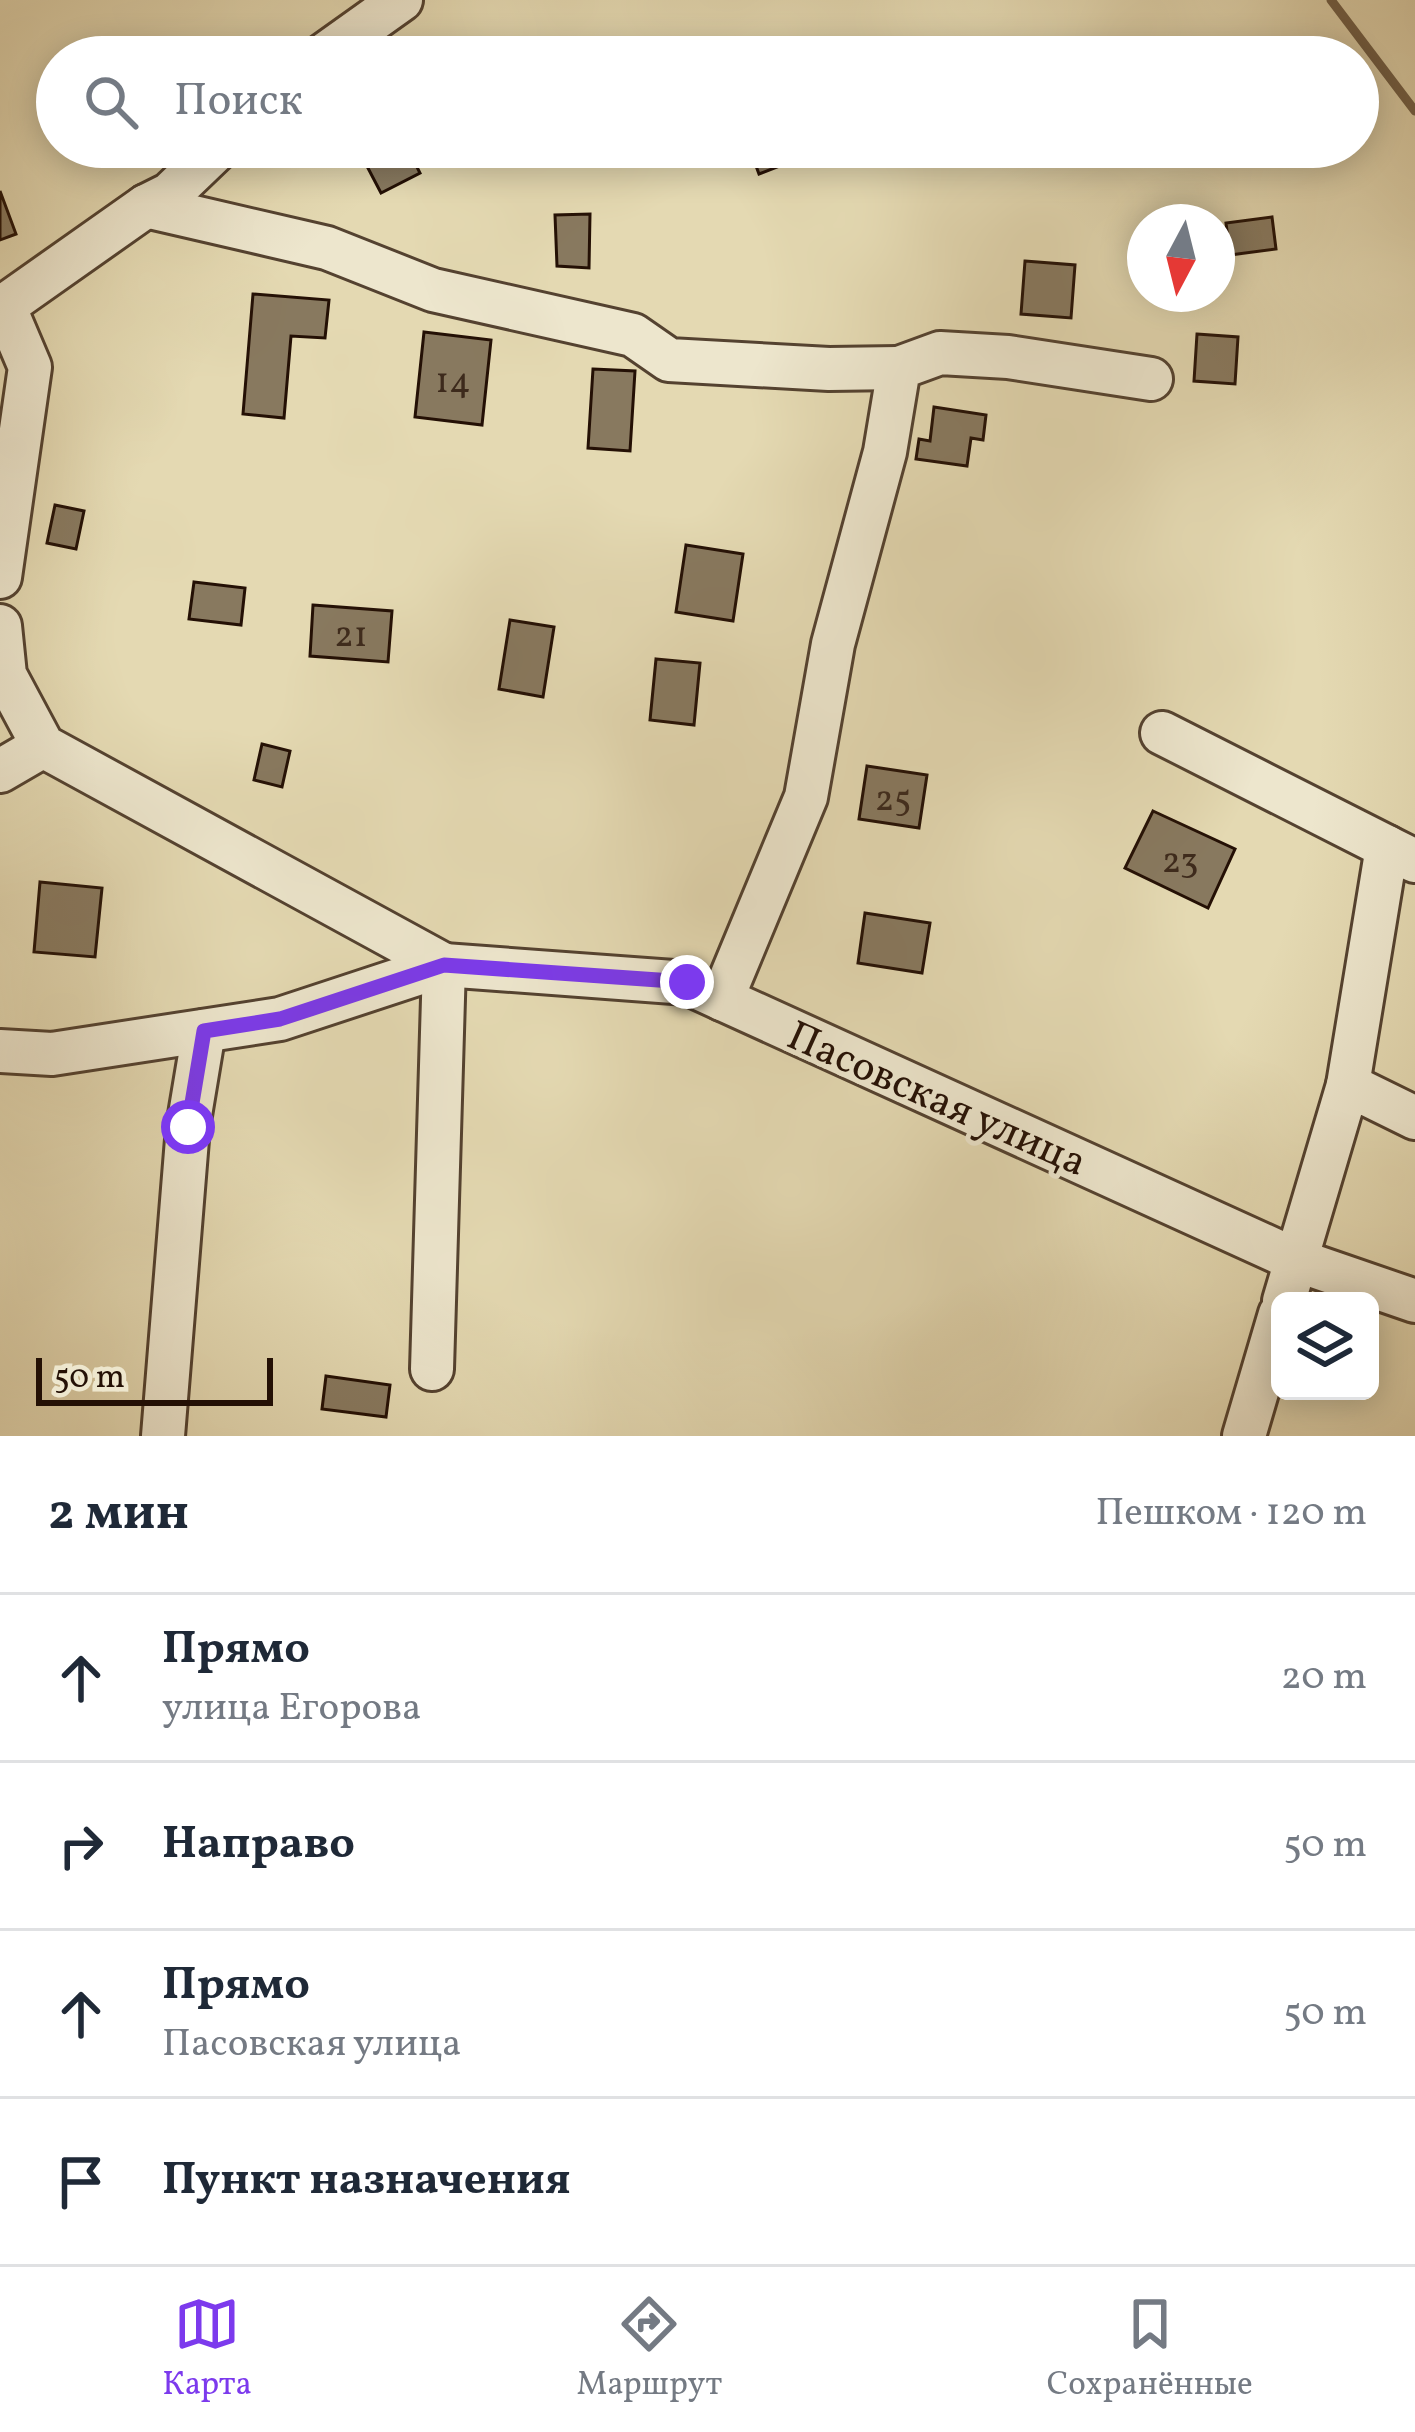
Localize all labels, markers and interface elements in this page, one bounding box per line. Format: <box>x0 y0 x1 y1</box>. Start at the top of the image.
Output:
search box <box>36 36 1379 168</box>
icon: search <box>78 69 144 135</box>
text: Поиск <box>174 71 303 134</box>
north arrow <box>1127 204 1235 312</box>
house number: 14 <box>435 358 471 408</box>
house number: 21 <box>334 612 368 662</box>
house number: 25 <box>875 776 911 826</box>
house number: 23 <box>1162 838 1198 888</box>
route end <box>660 955 714 1009</box>
street label: Пасовская улица <box>777 1009 1095 1194</box>
route start <box>161 1100 215 1154</box>
map controls <box>1271 1292 1379 1400</box>
button: layers <box>1271 1292 1379 1400</box>
scale bar <box>36 1352 273 1405</box>
text: 50 m <box>54 1356 125 1402</box>
text: 2 мин <box>48 1479 189 1550</box>
text: Пешком · 120 m <box>1095 1487 1367 1541</box>
text: Прямо <box>162 1619 310 1682</box>
icon: ahead <box>48 1645 114 1711</box>
text: 20 m <box>1281 1651 1367 1705</box>
text: улица Егорова <box>162 1682 422 1736</box>
icon: right <box>48 1813 114 1879</box>
text: Направо <box>162 1814 355 1877</box>
text: 50 m <box>1283 1819 1367 1873</box>
text: Прямо <box>162 1955 310 2018</box>
icon: ahead <box>48 1981 114 2047</box>
text: 50 m <box>1283 1987 1367 2041</box>
text: Пасовская улица <box>162 2018 461 2072</box>
icon: arrive <box>48 2149 114 2215</box>
text: Пункт назначения <box>162 2150 571 2213</box>
tab: Карта <box>162 2291 252 2409</box>
tab: Маршрут <box>577 2291 722 2409</box>
tab: Сохранённые <box>1047 2291 1253 2409</box>

